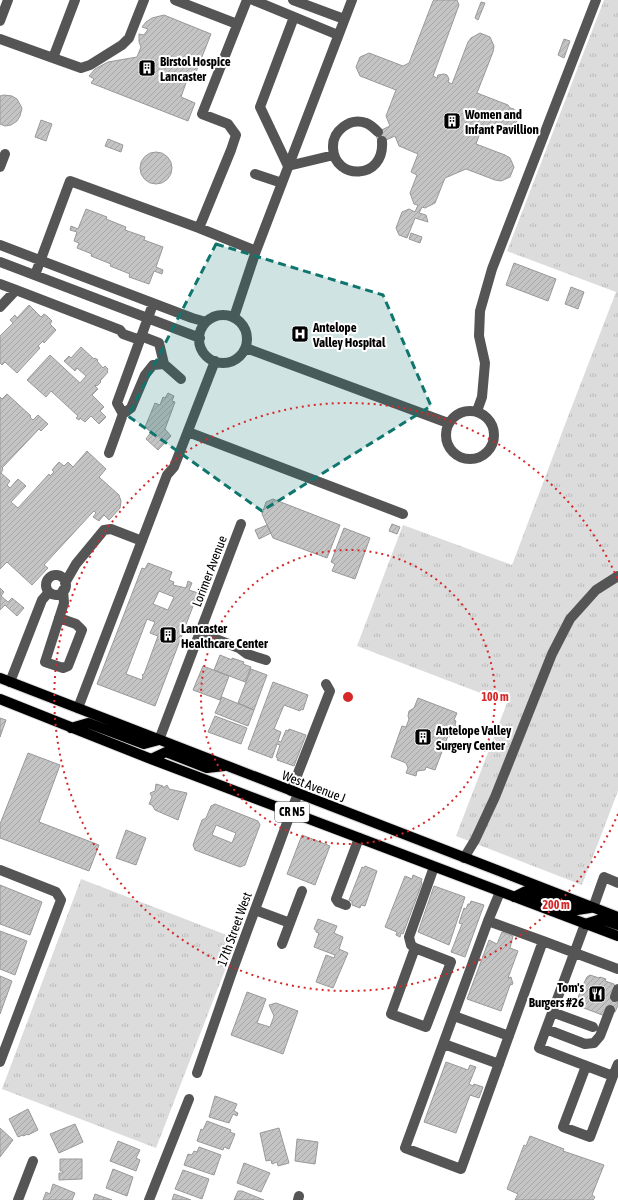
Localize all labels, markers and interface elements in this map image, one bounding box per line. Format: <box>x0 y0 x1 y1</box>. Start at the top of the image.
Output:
place label: Birstol Hospice Lancaster <box>160 54 231 84</box>
building icon: Birstol Hospice Lancaster <box>137 58 157 78</box>
place label: Women and Infant Pavillion <box>464 107 539 137</box>
building icon: Women and Infant Pavillion <box>442 111 462 131</box>
place label: Antelope Valley Hospital <box>312 320 386 350</box>
hospital icon: Antelope Valley Hospital <box>290 324 310 344</box>
street label: Lorimer Avenue <box>189 533 230 609</box>
place label: Lancaster Healthcare Center <box>181 621 269 651</box>
building icon: Lancaster Healthcare Center <box>158 625 178 645</box>
centre of rings <box>341 690 355 704</box>
text: 100 m <box>481 690 509 704</box>
place label: Antelope Valley Surgery Center <box>435 723 512 753</box>
building icon: Antelope Valley Surgery Center <box>413 727 433 747</box>
street label: West Avenue J <box>280 767 348 805</box>
road number: CR N5 <box>275 802 309 822</box>
street label: 17th Street West <box>214 890 255 968</box>
text: 200 m <box>542 898 570 912</box>
place label: Tom's Burgers #26 <box>529 980 584 1010</box>
restaurant icon: Tom's Burgers #26 <box>587 984 607 1004</box>

